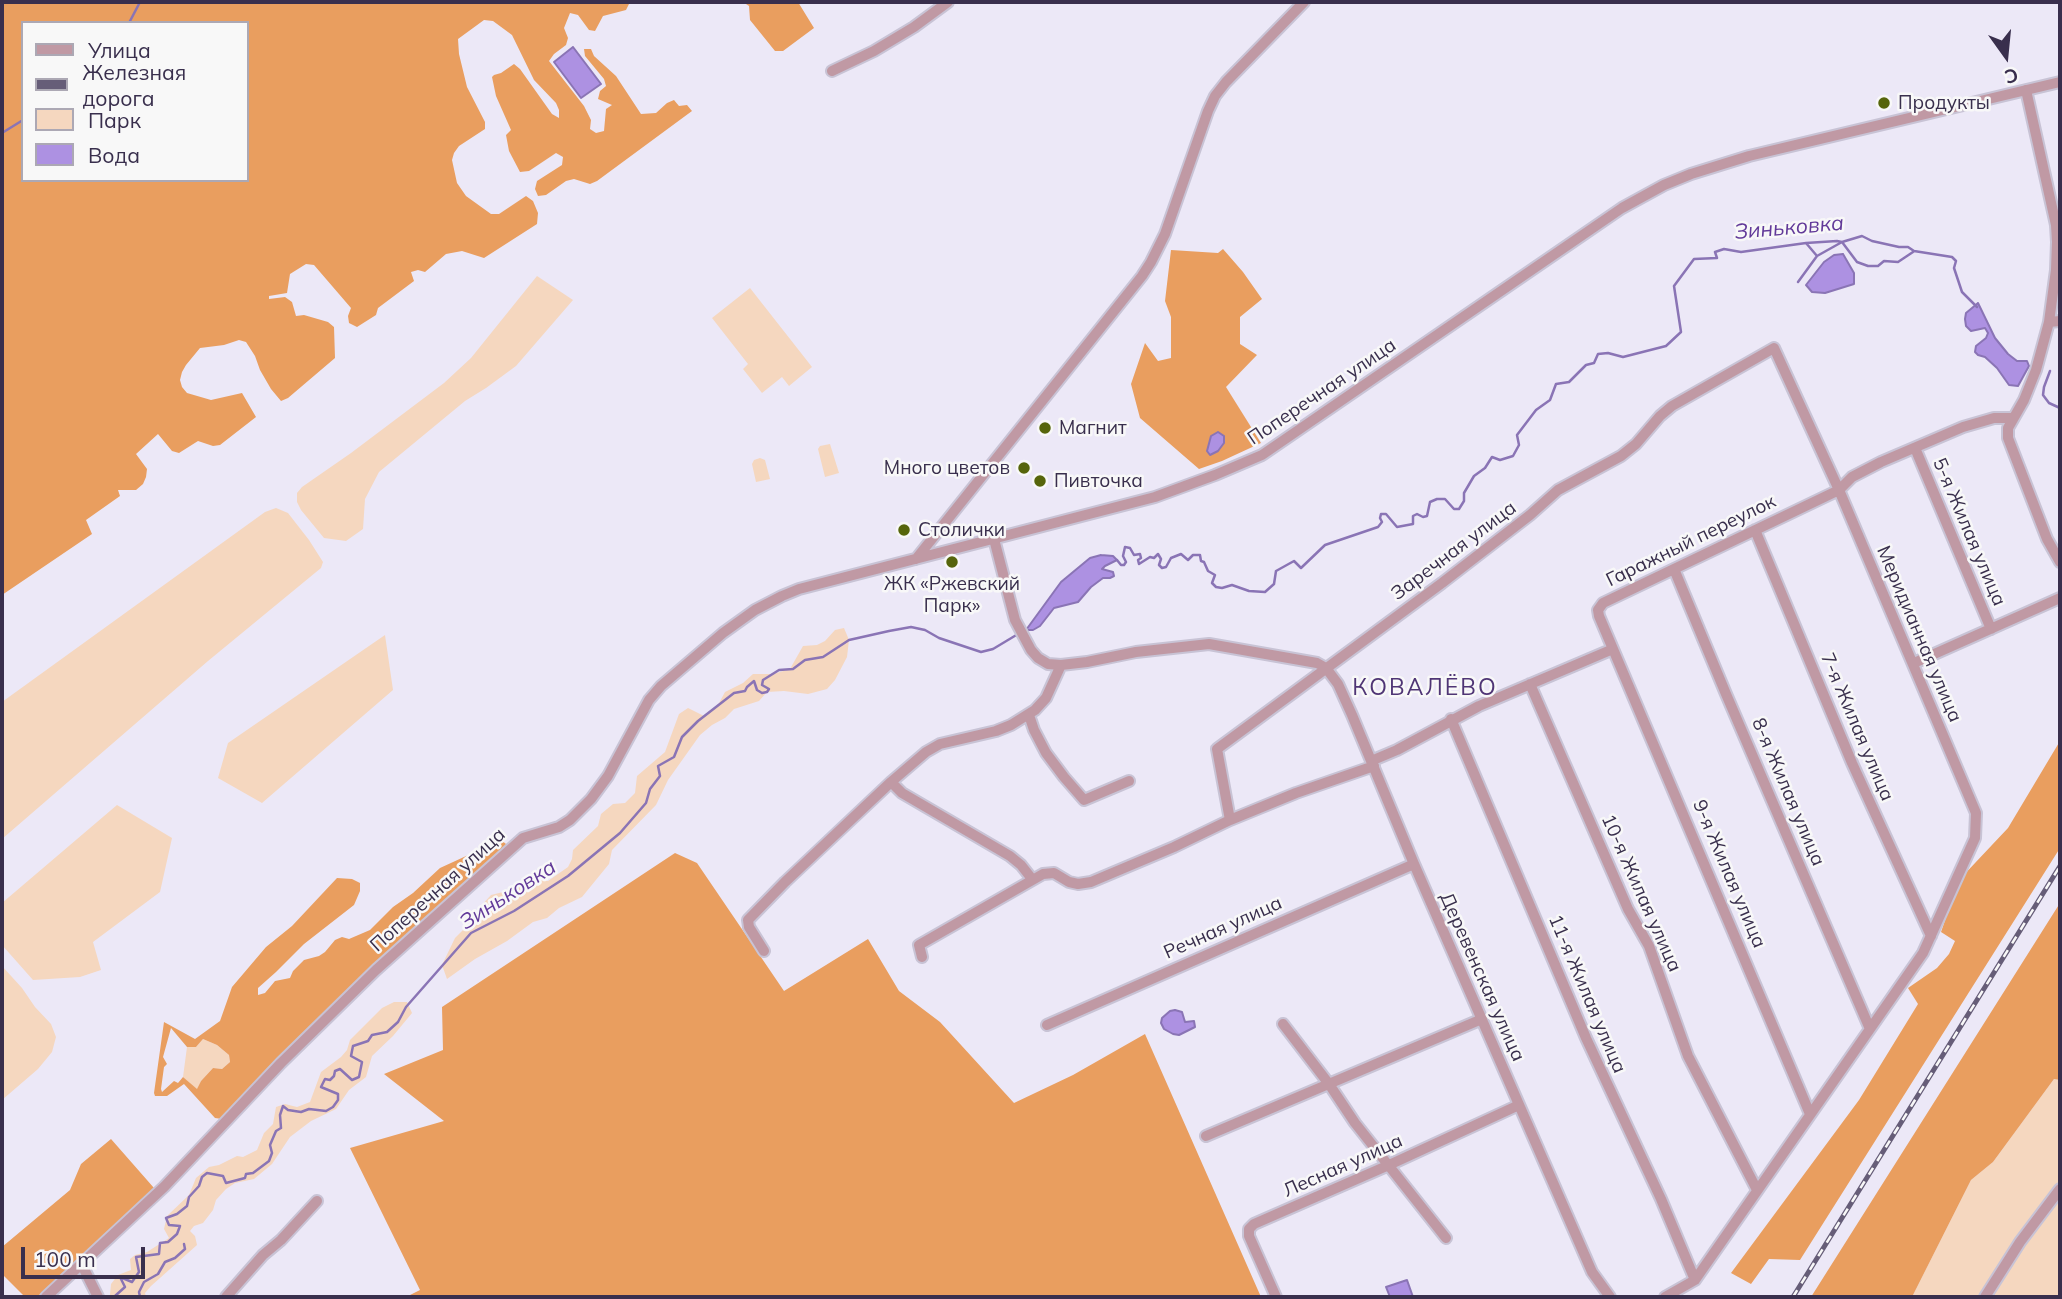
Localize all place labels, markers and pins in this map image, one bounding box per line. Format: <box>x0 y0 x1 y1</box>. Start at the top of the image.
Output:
place label: Продукты <box>1898 92 1990 114</box>
marker: Продукты <box>1876 95 1892 111</box>
place label: Магнит <box>1059 417 1127 439</box>
marker: Магнит <box>1037 420 1053 436</box>
place label: Много цветов <box>884 457 1010 479</box>
marker: Много цветов <box>1016 460 1032 476</box>
place label: Пивточка <box>1054 470 1143 492</box>
marker: Пивточка <box>1032 473 1048 489</box>
place label: Столички <box>918 519 1005 541</box>
marker: Столички <box>896 522 912 538</box>
marker: ЖК «Ржевский Парк» <box>944 554 960 570</box>
place label: ЖК «Ржевский Парк» <box>884 573 1020 617</box>

